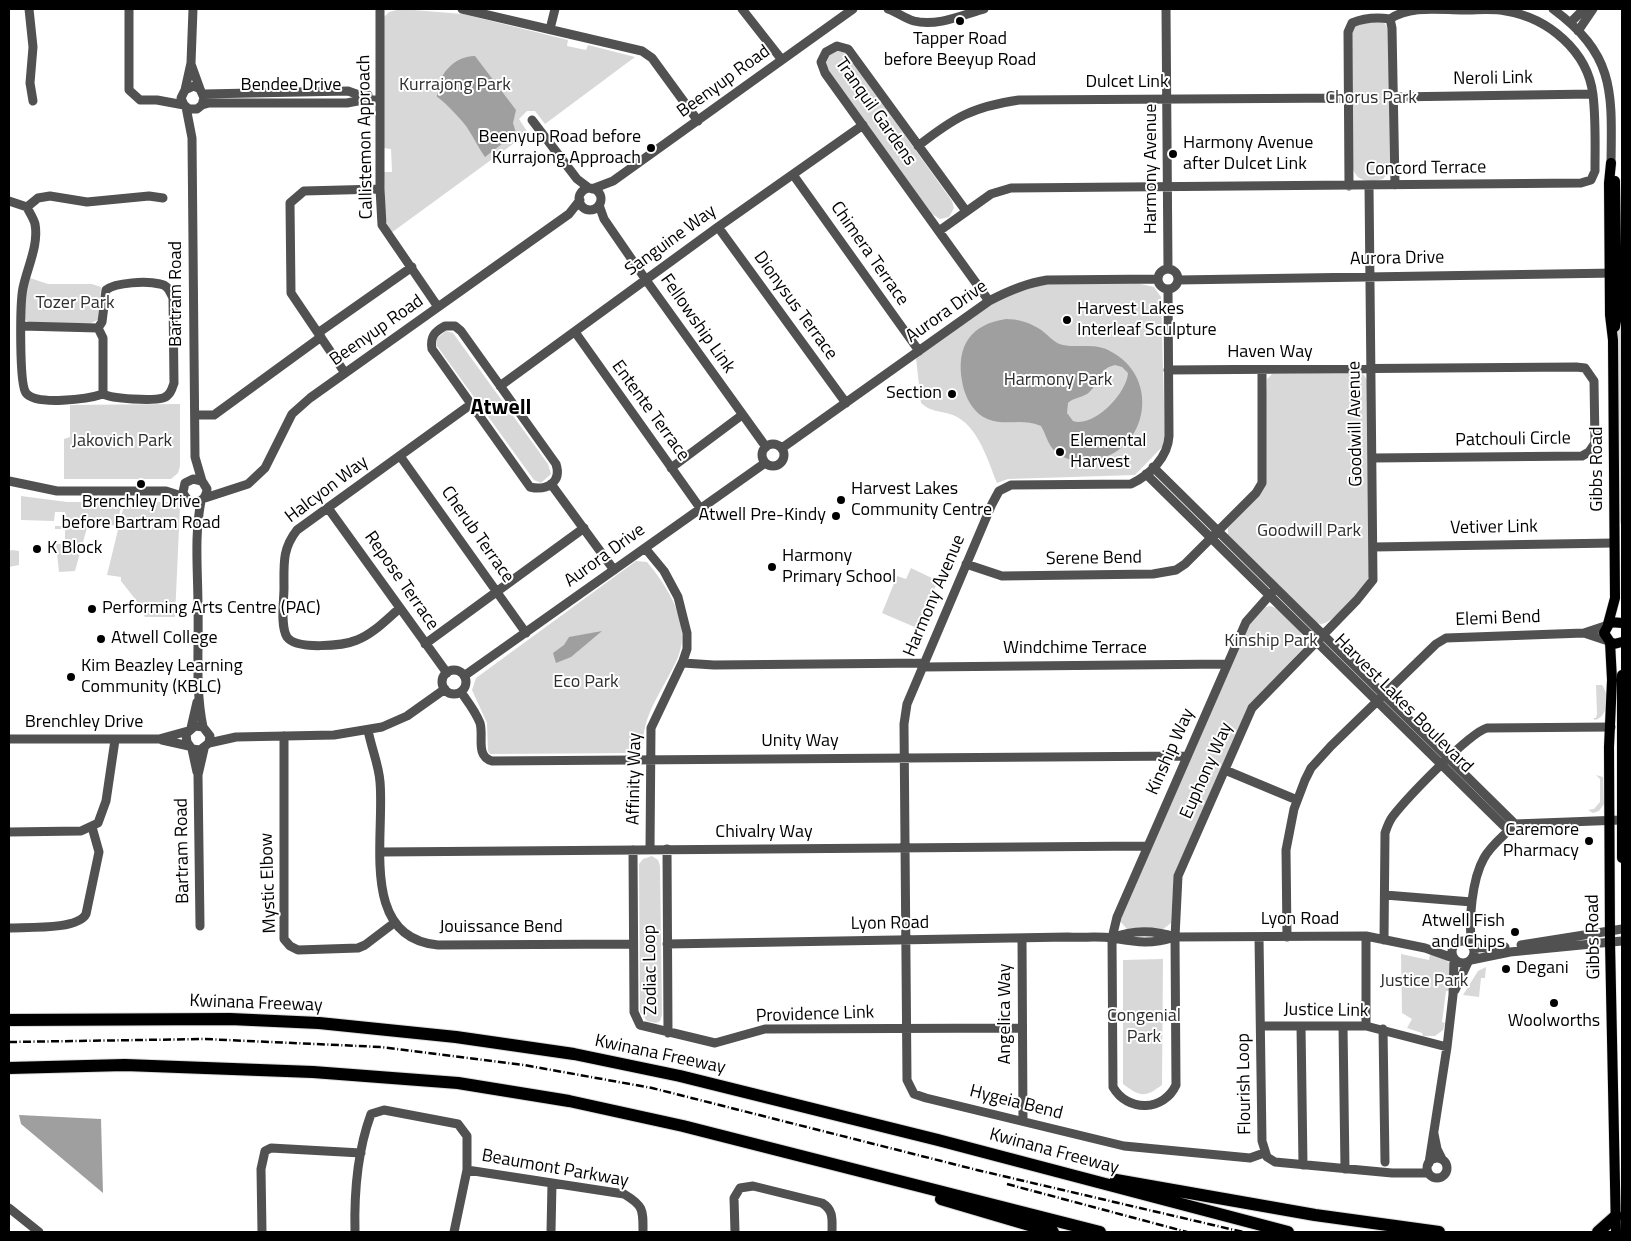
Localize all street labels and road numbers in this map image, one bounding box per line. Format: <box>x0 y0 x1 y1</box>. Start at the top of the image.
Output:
street label: Beenyup Road <box>673 41 775 123</box>
street label: Callistemon Approach <box>354 54 378 220</box>
street label: Tranquil Gardens <box>830 54 920 170</box>
street label: Neroli Link <box>1453 68 1533 90</box>
street label: Dulcet Link <box>1085 72 1169 94</box>
street label: Bendee Drive <box>241 75 341 97</box>
street label: Harmony Avenue <box>1141 104 1163 234</box>
street label: Concord Terrace <box>1365 157 1487 181</box>
street label: Chimera Terrace <box>825 198 913 310</box>
street label: Sanguine Way <box>621 201 721 281</box>
street label: Bartram Road <box>166 241 188 347</box>
street label: Aurora Drive <box>1350 247 1444 271</box>
street label: Dionysus Terrace <box>748 248 842 364</box>
street label: Fellowship Link <box>655 270 739 378</box>
street label: Aurora Drive <box>902 276 992 348</box>
street label: Beenyup Road <box>326 291 428 371</box>
street label: Haven Way <box>1227 342 1313 364</box>
street label: Entente Terrace <box>606 356 694 466</box>
street label: Goodwill Avenue <box>1344 361 1368 487</box>
street label: Gibbs Road <box>1587 426 1609 512</box>
street label: Patchouli Circle <box>1455 428 1571 452</box>
street label: Halcyon Way <box>281 452 373 528</box>
street label: Cherub Terrace <box>436 483 518 587</box>
street label: Vetiver Link <box>1450 516 1538 540</box>
street label: Aurora Drive <box>560 520 650 592</box>
street label: Repose Terrace <box>359 527 443 635</box>
street label: Harmony Avenue <box>900 532 970 660</box>
street label: Serene Bend <box>1046 547 1142 571</box>
street label: Elemi Bend <box>1455 607 1541 631</box>
street label: Harvest Lakes Boulevard <box>1329 630 1477 778</box>
street label: Windchime Terrace <box>1003 638 1147 660</box>
street label: Kinship Way <box>1142 705 1200 799</box>
street label: Brenchley Drive <box>25 712 143 734</box>
street label: Euphony Way <box>1176 719 1238 823</box>
street label: Unity Way <box>761 731 839 753</box>
street label: Affinity Way <box>623 733 647 825</box>
street label: Bartram Road <box>171 798 195 904</box>
street label: Chivalry Way <box>715 822 813 844</box>
street label: Mystic Elbow <box>256 832 282 934</box>
street label: Gibbs Road <box>1582 894 1606 980</box>
street label: Lyon Road <box>1261 909 1339 931</box>
street label: Lyon Road <box>851 913 929 935</box>
street label: Jouissance Bend <box>439 917 563 939</box>
street label: Zodiac Loop <box>639 925 663 1015</box>
street label: Angelica Way <box>995 964 1017 1064</box>
street label: Kwinana Freeway <box>189 991 323 1017</box>
street label: Justice Link <box>1283 999 1369 1023</box>
street label: Providence Link <box>755 1002 875 1028</box>
street label: Kwinana Freeway <box>593 1031 727 1079</box>
street label: Flourish Loop <box>1233 1033 1257 1135</box>
street label: Hygeia Bend <box>967 1081 1065 1125</box>
street label: Kwinana Freeway <box>987 1124 1121 1180</box>
street label: Beaumont Parkway <box>480 1145 630 1193</box>

